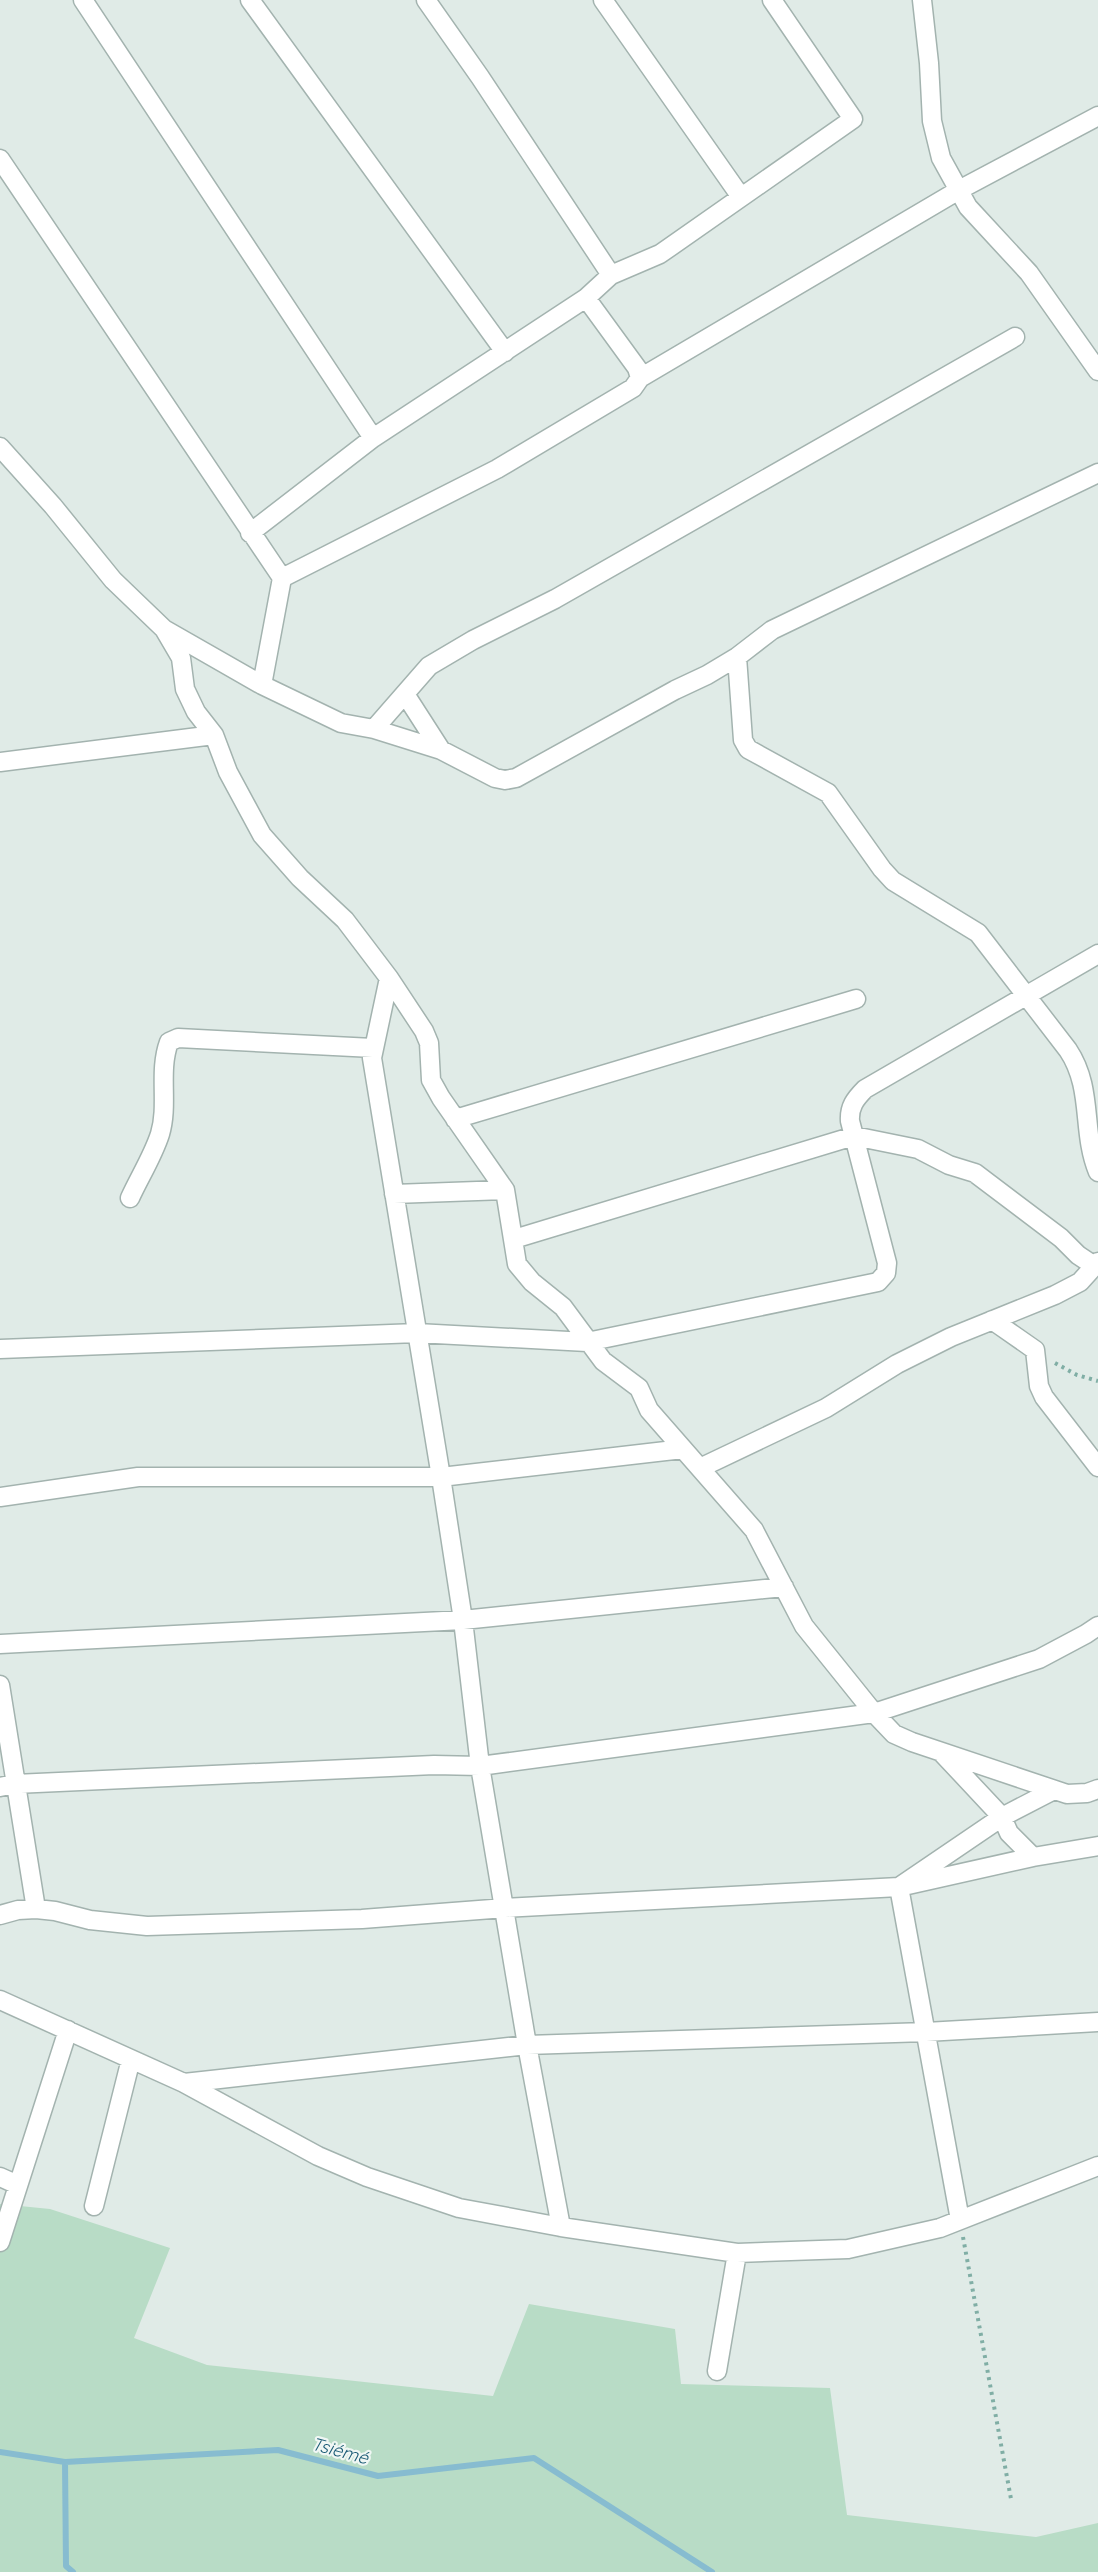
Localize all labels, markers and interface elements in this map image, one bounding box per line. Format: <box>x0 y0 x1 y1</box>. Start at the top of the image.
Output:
water label: Tsiémé <box>309 2432 372 2469</box>

